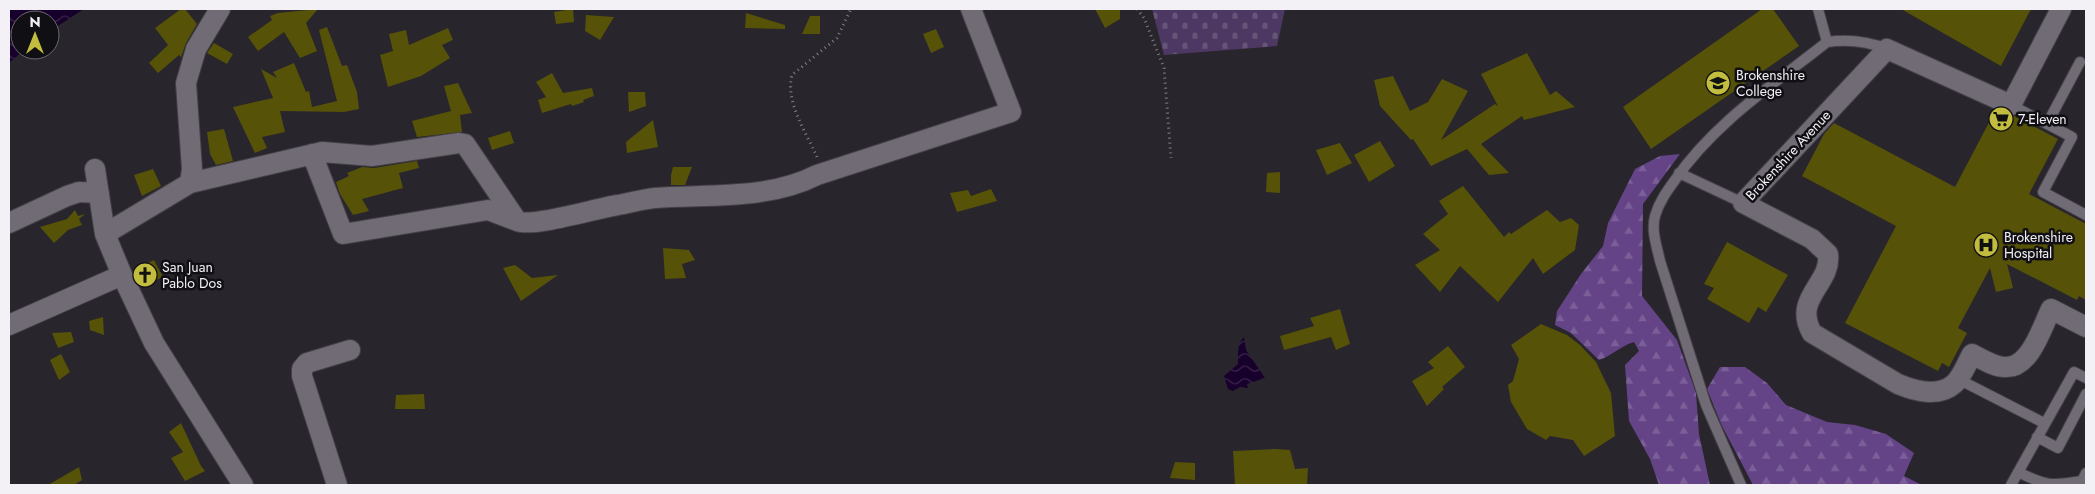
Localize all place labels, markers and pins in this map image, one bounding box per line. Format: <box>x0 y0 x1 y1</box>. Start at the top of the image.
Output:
place label: Brokenshire College <box>1736 65 1805 101</box>
school or university icon: Brokenshire College <box>1705 70 1731 96</box>
supermarket icon: 7-Eleven <box>1988 106 2014 132</box>
place label: 7-Eleven <box>2018 109 2067 129</box>
place label: Brokenshire Hospital <box>2004 227 2073 263</box>
hospital icon: Brokenshire Hospital <box>1973 232 1999 258</box>
place label: San Juan Pablo Dos <box>162 257 222 293</box>
church icon: San Juan Pablo Dos <box>132 262 158 288</box>

